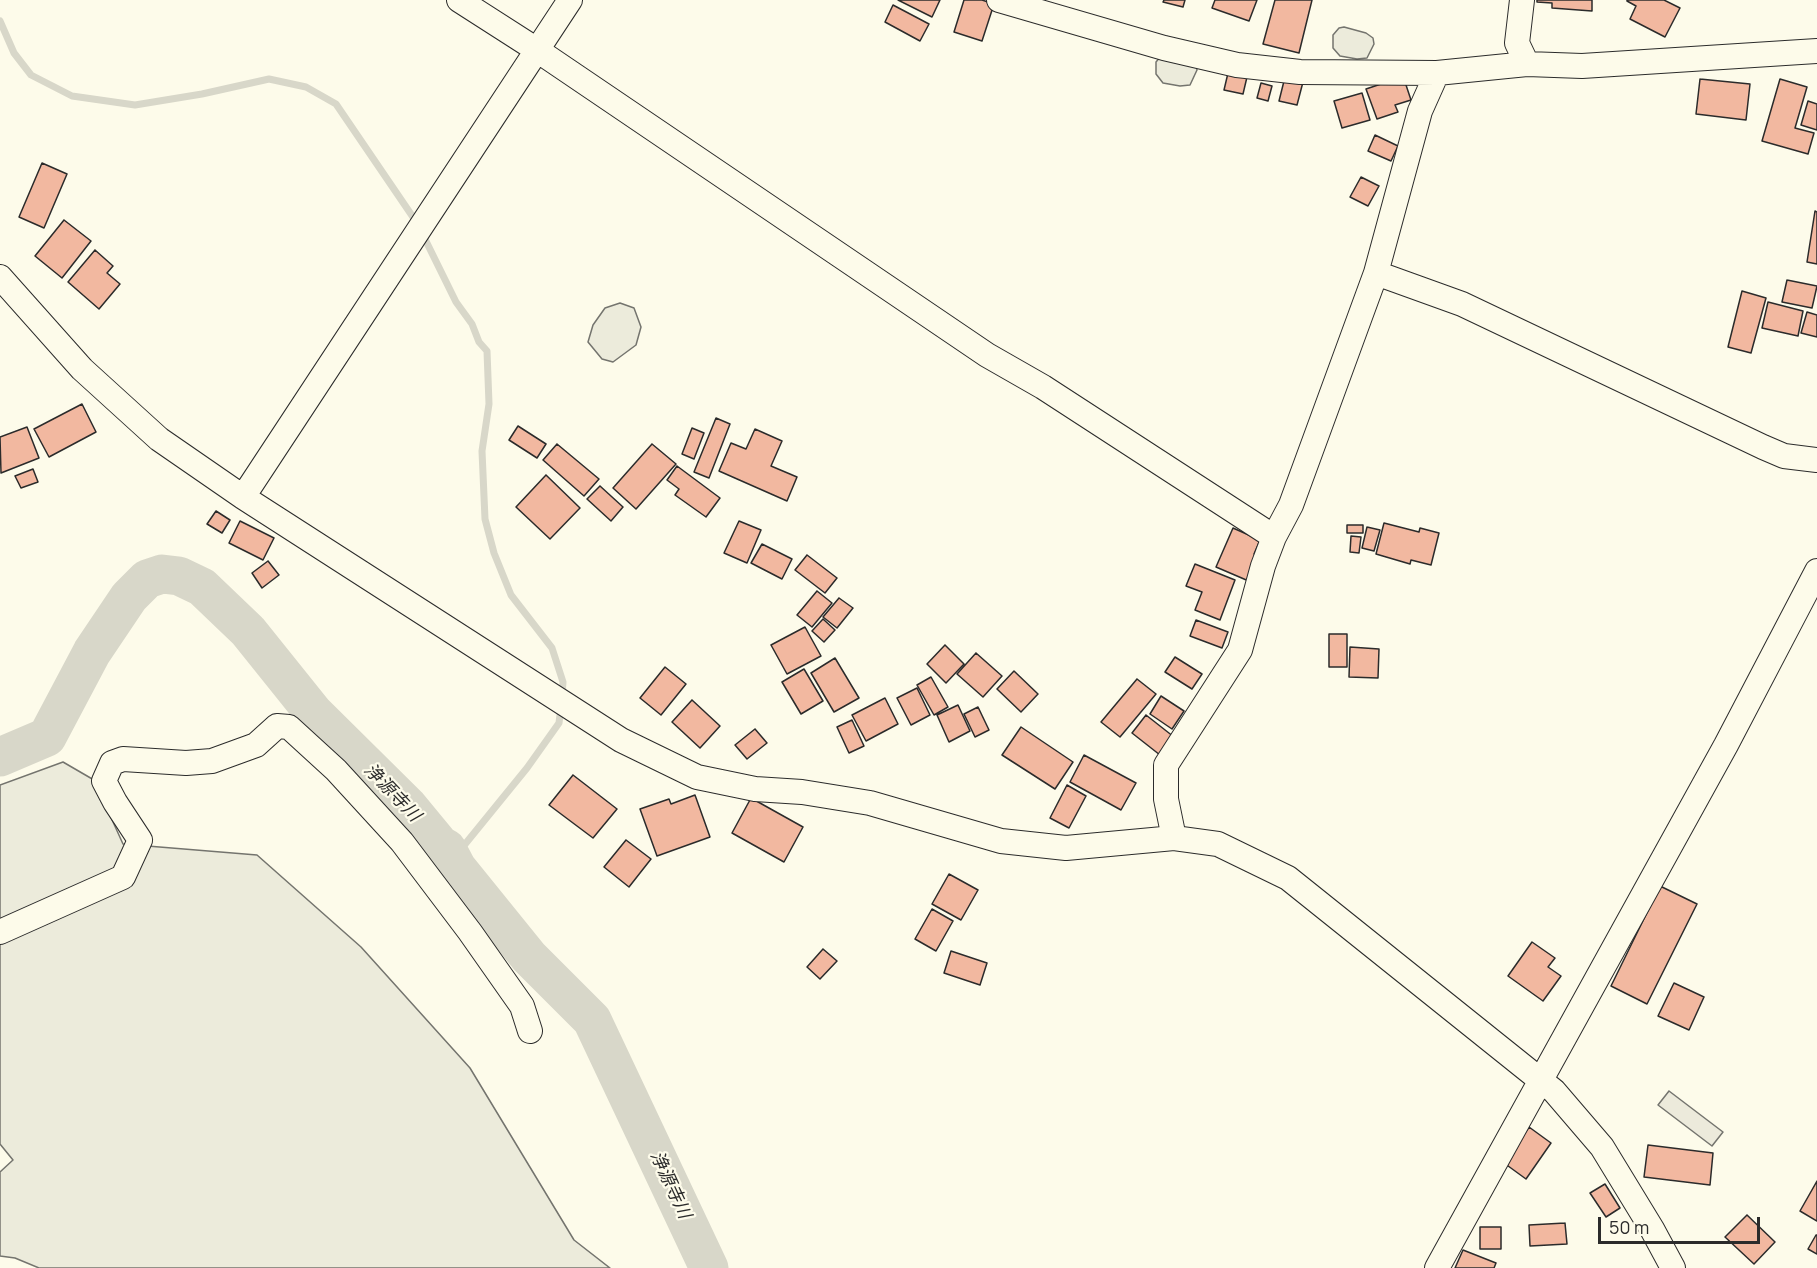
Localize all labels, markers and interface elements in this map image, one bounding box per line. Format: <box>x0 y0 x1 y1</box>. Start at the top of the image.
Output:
water label: 浄源寺川 <box>359 760 425 826</box>
water label: 浄源寺川 <box>645 1148 695 1222</box>
scale bar <box>1601 1205 1763 1243</box>
text: 50 m <box>1609 1215 1649 1239</box>

